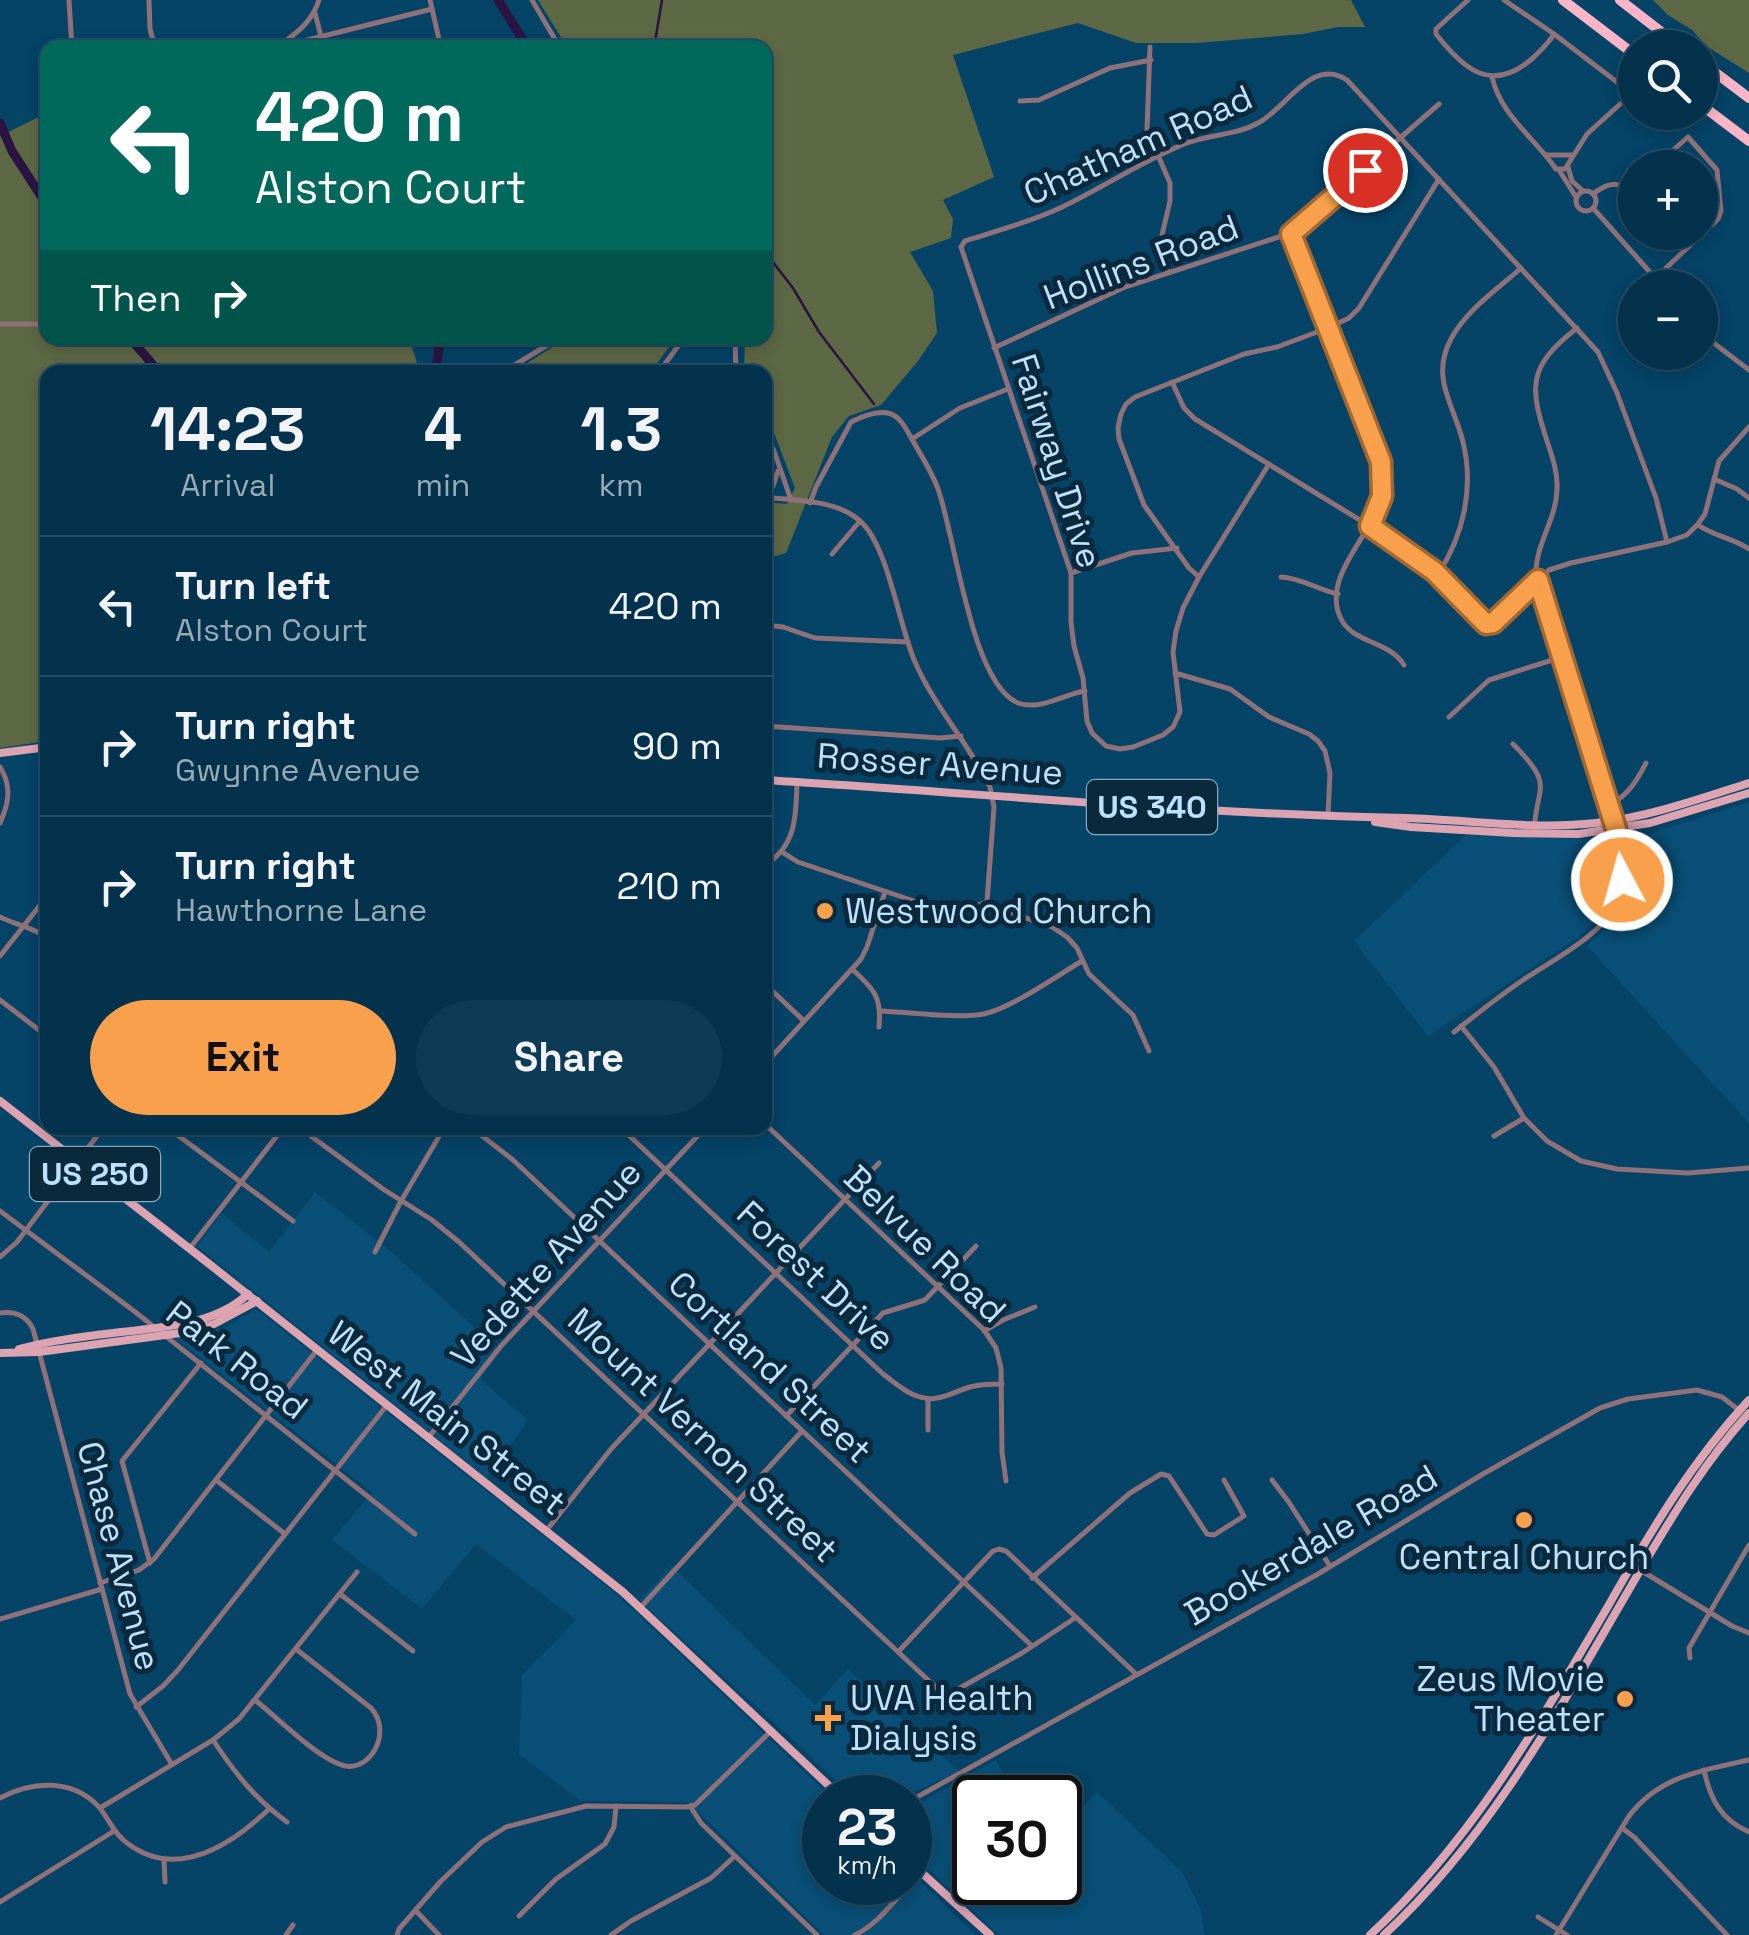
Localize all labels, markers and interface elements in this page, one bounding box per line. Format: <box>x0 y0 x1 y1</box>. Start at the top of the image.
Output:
map controls <box>1618 30 1718 370</box>
button: search <box>1618 30 1718 130</box>
text: 420 m <box>255 72 464 161</box>
street label: Chatham Road <box>1017 75 1259 215</box>
icon: left <box>90 80 220 210</box>
pin <box>1323 128 1408 213</box>
icon: arrive <box>1338 143 1393 198</box>
button: + <box>1618 150 1718 250</box>
text: Alston Court <box>255 159 526 216</box>
street label: Hollins Road <box>1037 205 1245 319</box>
icon: right <box>201 270 256 325</box>
button: − <box>1618 270 1718 370</box>
text: Then <box>90 274 181 322</box>
street label: Fairway Drive <box>1002 349 1112 573</box>
text: 14:23 <box>150 391 305 468</box>
text: 4 <box>424 391 462 468</box>
text: 1.3 <box>580 391 662 468</box>
text: Arrival <box>180 465 275 505</box>
text: min <box>415 465 470 505</box>
text: km <box>599 465 644 505</box>
text: Turn left <box>175 562 331 610</box>
icon: left <box>90 579 145 634</box>
text: 420 m <box>609 582 722 630</box>
text: Alston Court <box>175 610 368 650</box>
text: Turn right <box>175 702 356 750</box>
icon: right <box>90 719 145 774</box>
text: 90 m <box>632 722 722 770</box>
street label: Rosser Avenue <box>815 733 1065 795</box>
text: Gwynne Avenue <box>175 750 420 790</box>
road number: US 340 <box>1087 780 1217 834</box>
position arrow <box>1570 828 1674 932</box>
text: Turn right <box>175 842 356 890</box>
icon: right <box>90 859 145 914</box>
text: 210 m <box>616 862 722 910</box>
place label: Westwood Church <box>845 889 1153 933</box>
text: Hawthorne Lane <box>175 890 427 930</box>
marker: Westwood Church <box>814 900 836 922</box>
button: Exit <box>90 1000 396 1115</box>
button: Share <box>416 1000 722 1115</box>
road number: US 250 <box>30 1147 160 1201</box>
street label: Vedette Avenue <box>441 1151 651 1377</box>
street label: Belvue Road <box>835 1156 1015 1332</box>
street label: Forest Drive <box>728 1192 904 1360</box>
street label: Cortland Street <box>659 1262 881 1472</box>
street label: Park Road <box>157 1291 317 1429</box>
street label: Mount Vernon Street <box>559 1298 847 1572</box>
street label: West Main Street <box>319 1311 575 1525</box>
street label: Chase Avenue <box>67 1437 171 1675</box>
street label: Bookerdale Road <box>1177 1455 1445 1635</box>
marker: Central Church <box>1513 1509 1535 1531</box>
place label: Central Church <box>1399 1535 1649 1579</box>
place label: Zeus Movie Theater <box>1416 1657 1605 1741</box>
place label: UVA Health Dialysis <box>850 1676 1034 1760</box>
marker: Zeus Movie Theater <box>1614 1688 1636 1710</box>
marker: UVA Health Dialysis <box>815 1705 841 1731</box>
speed limit sign: 30 <box>952 1775 1082 1905</box>
text: 23 <box>837 1796 897 1860</box>
text: km/h <box>837 1849 897 1881</box>

